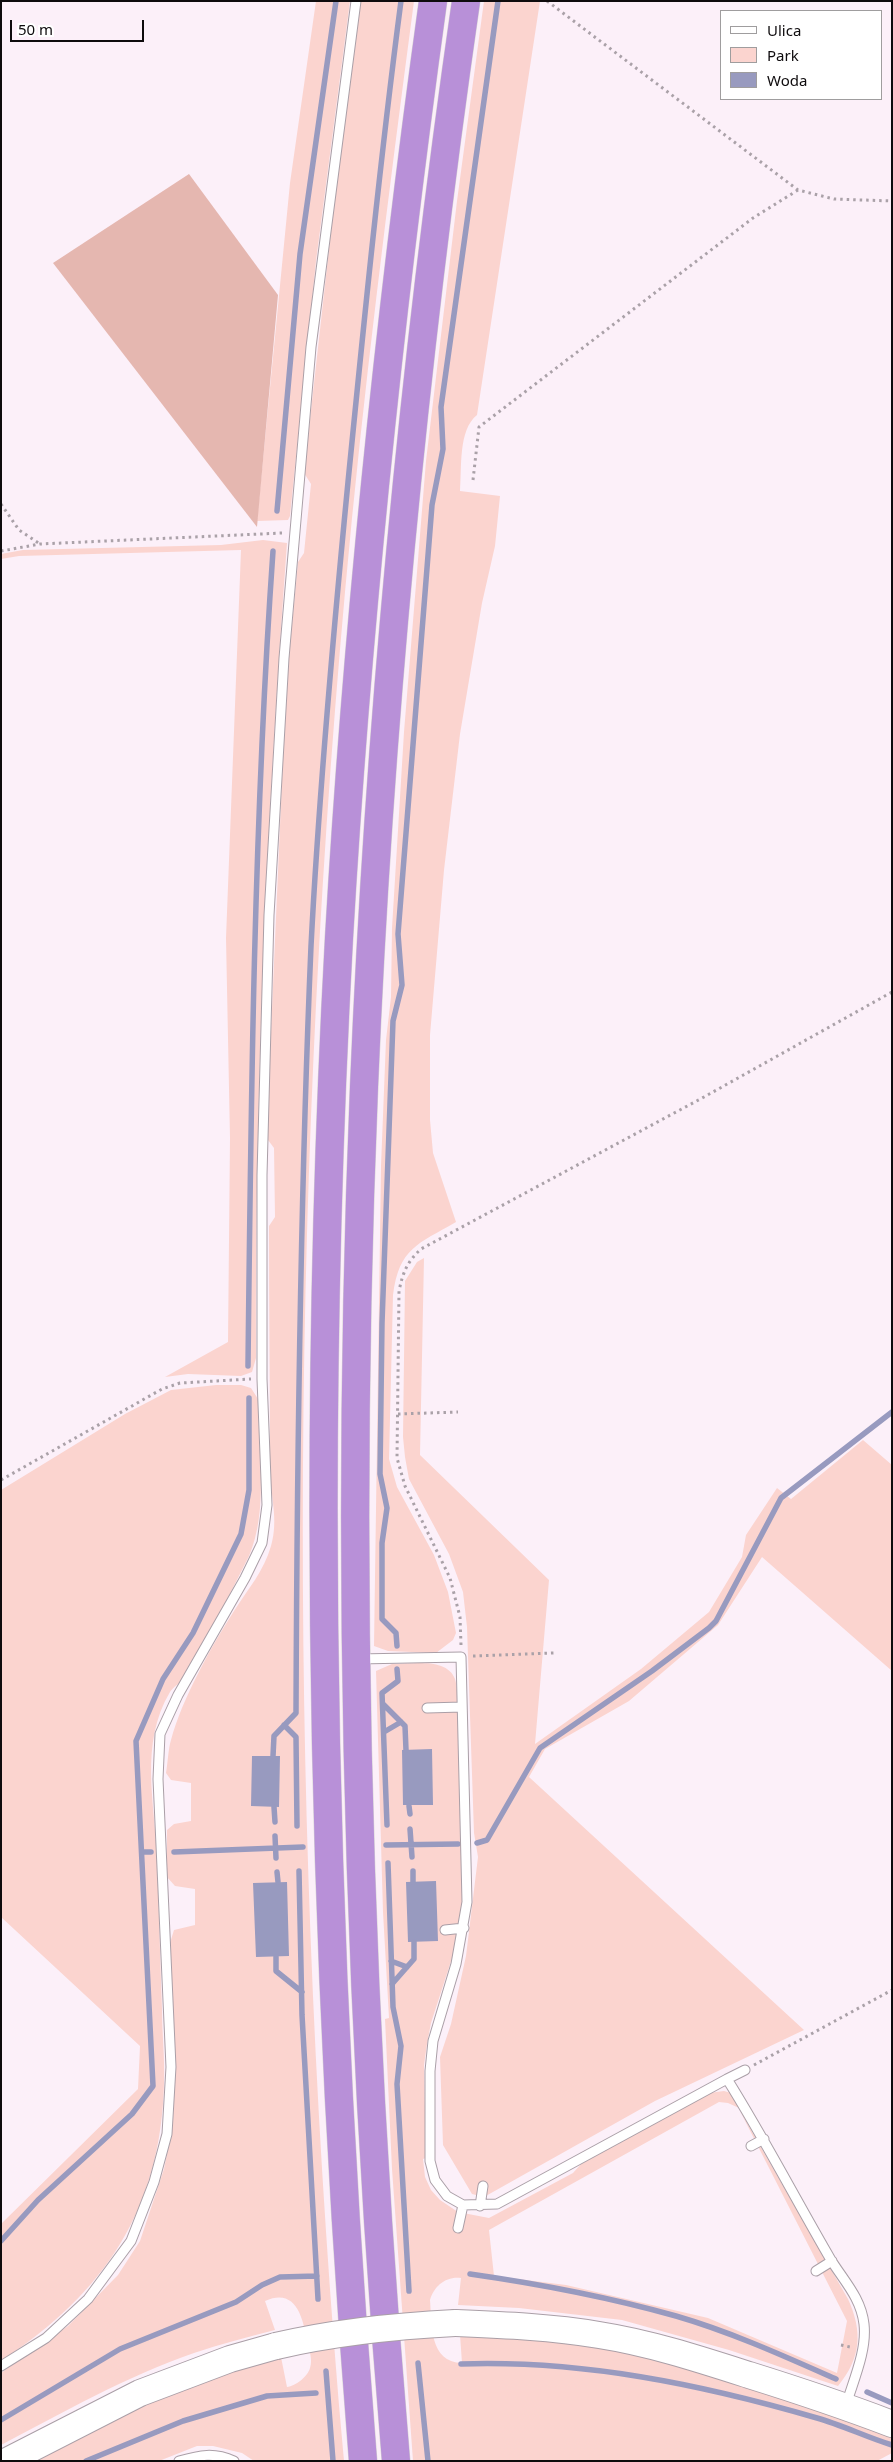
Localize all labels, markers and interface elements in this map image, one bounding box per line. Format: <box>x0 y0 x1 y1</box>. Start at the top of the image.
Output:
scale bar <box>12 10 146 42</box>
legend <box>720 10 883 100</box>
text: 50 m <box>18 19 53 39</box>
text: Ulica <box>767 20 801 40</box>
text: Park <box>767 45 799 65</box>
text: Woda <box>767 70 807 90</box>

